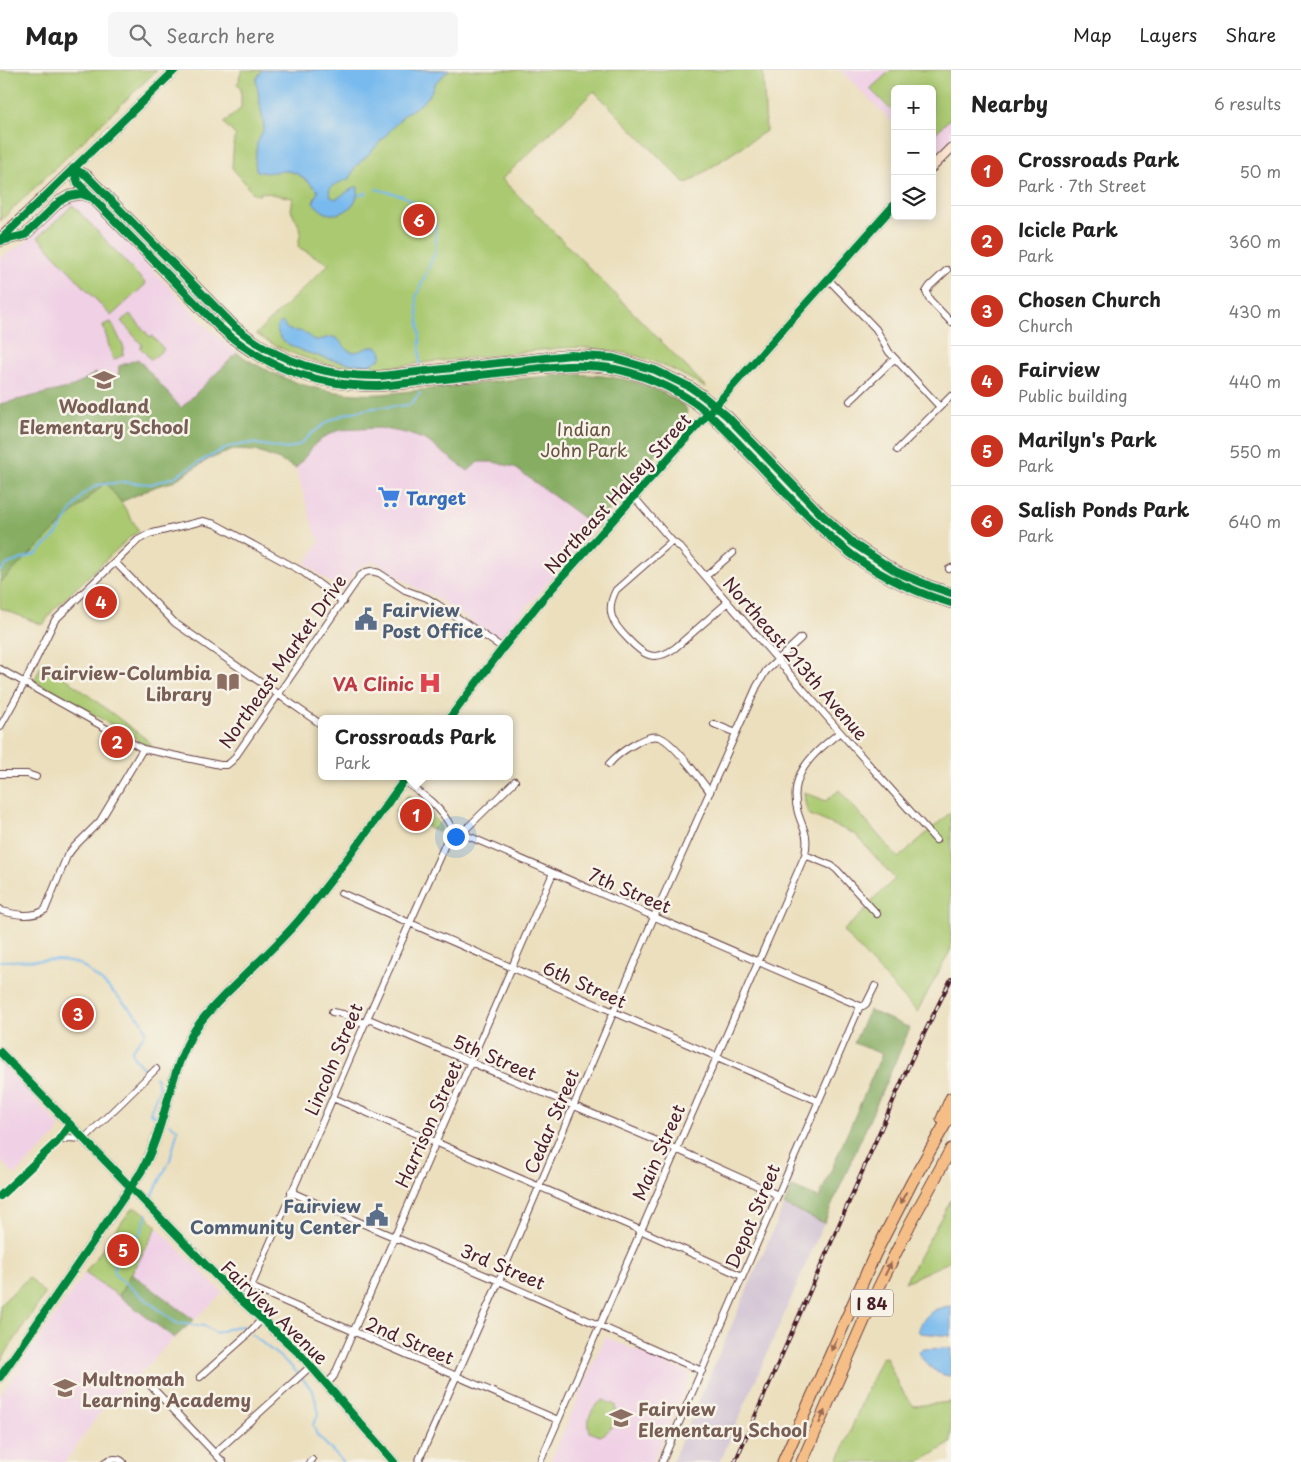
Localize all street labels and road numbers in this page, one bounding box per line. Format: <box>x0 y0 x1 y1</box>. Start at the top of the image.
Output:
street label: Northeast Halsey Street <box>537 407 697 579</box>
street label: Northeast Market Drive <box>212 569 352 753</box>
street label: Northeast 213th Avenue <box>717 570 875 746</box>
street label: 7th Street <box>585 861 675 919</box>
street label: 6th Street <box>539 954 631 1014</box>
street label: Lincoln Street <box>297 999 369 1119</box>
street label: 5th Street <box>449 1027 541 1087</box>
street label: Harrison Street <box>388 1056 468 1192</box>
street label: Cedar Street <box>517 1064 585 1178</box>
street label: Main Street <box>625 1100 691 1204</box>
street label: Depot Street <box>718 1159 786 1273</box>
street label: 3rd Street <box>457 1236 549 1296</box>
street label: Fairview Avenue <box>215 1254 335 1370</box>
road number: I 84 <box>851 1290 893 1316</box>
street label: 2nd Street <box>362 1309 458 1371</box>

